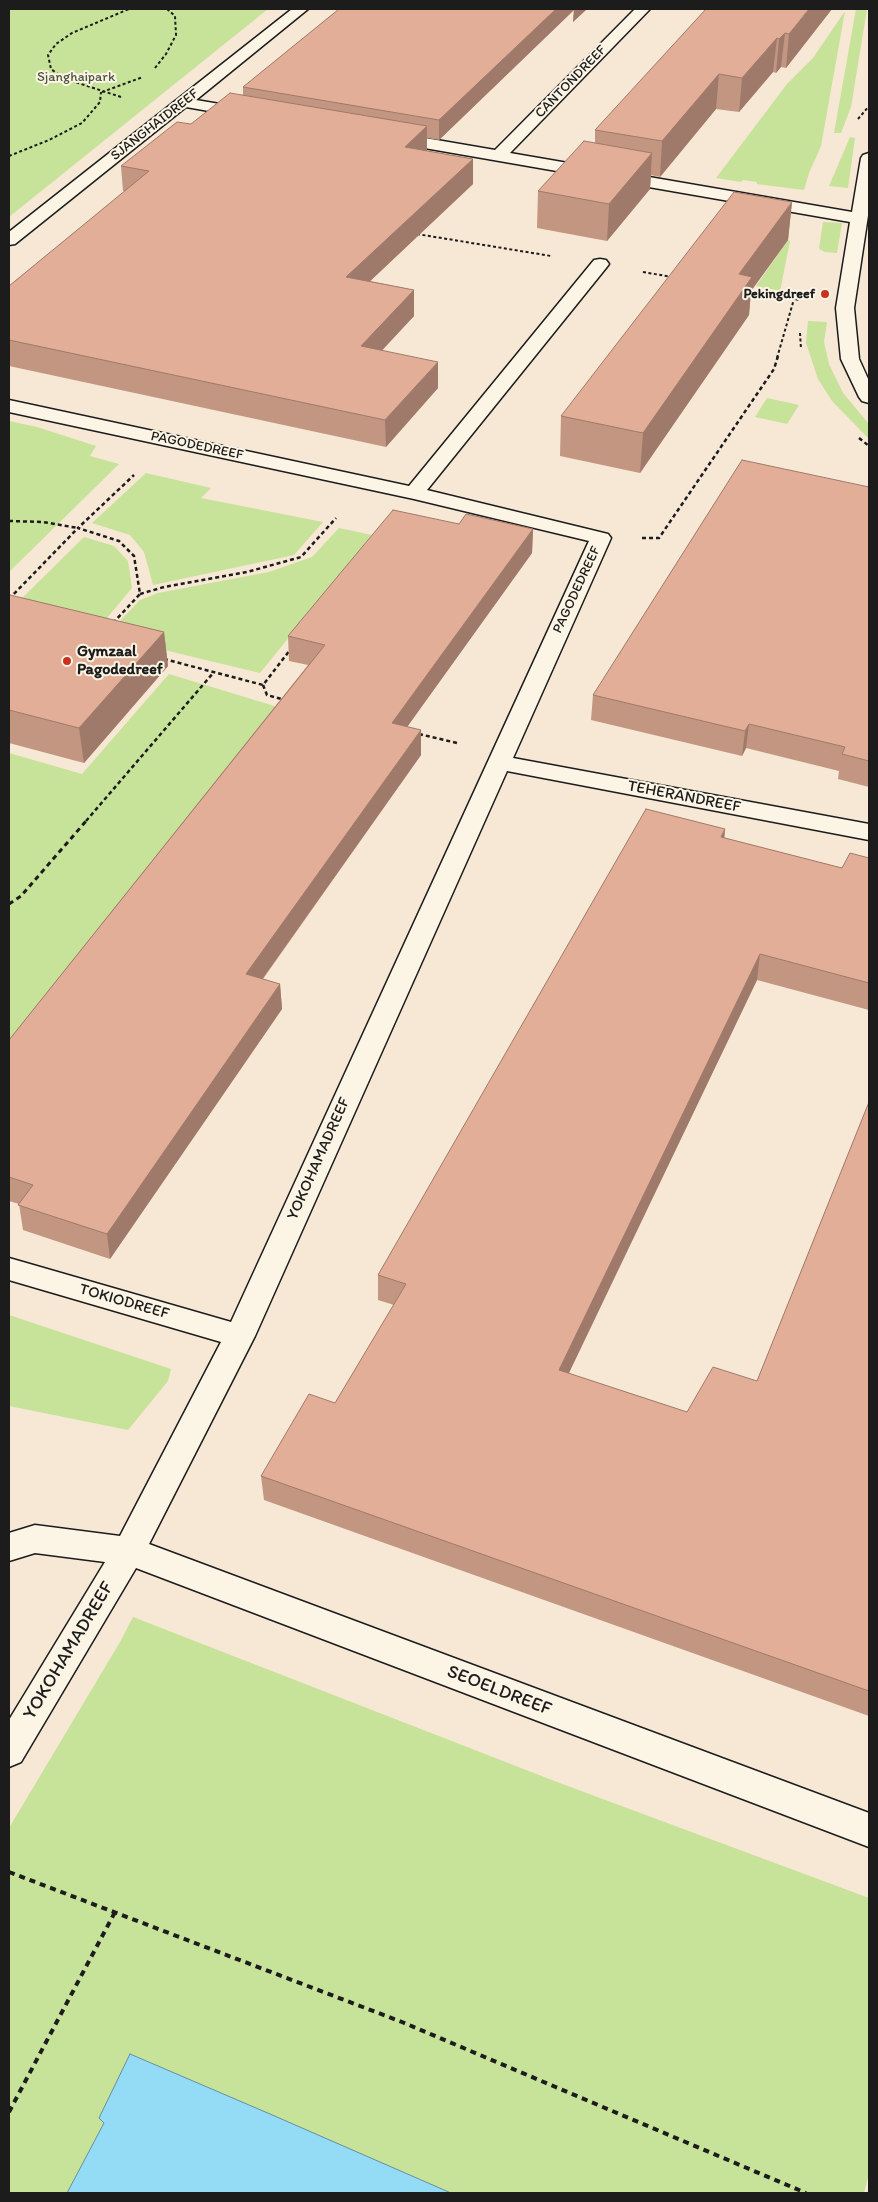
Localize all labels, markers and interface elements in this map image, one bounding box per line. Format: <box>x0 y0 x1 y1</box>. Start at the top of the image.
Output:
street label: CANTONDREEF <box>532 42 610 122</box>
park label: Sjanghaipark <box>37 69 115 85</box>
street label: SJANGHAIDREEF <box>108 86 202 164</box>
place label: Pekingdreef <box>744 286 815 302</box>
marker: Pekingdreef <box>819 288 831 300</box>
street label: PAGODEDREEF <box>149 428 245 464</box>
street label: PAGODEDREEF <box>550 544 604 636</box>
place label: Gymzaal Pagodedreef <box>77 642 163 680</box>
marker: Gymzaal Pagodedreef <box>61 655 73 667</box>
street label: TEHERANDREEF <box>626 777 742 817</box>
street label: YOKOHAMADREEF <box>283 1095 355 1223</box>
street label: TOKIODREEF <box>77 1280 171 1324</box>
street label: YOKOHAMADREEF <box>19 1578 119 1724</box>
street label: SEOELDREEF <box>444 1661 554 1721</box>

